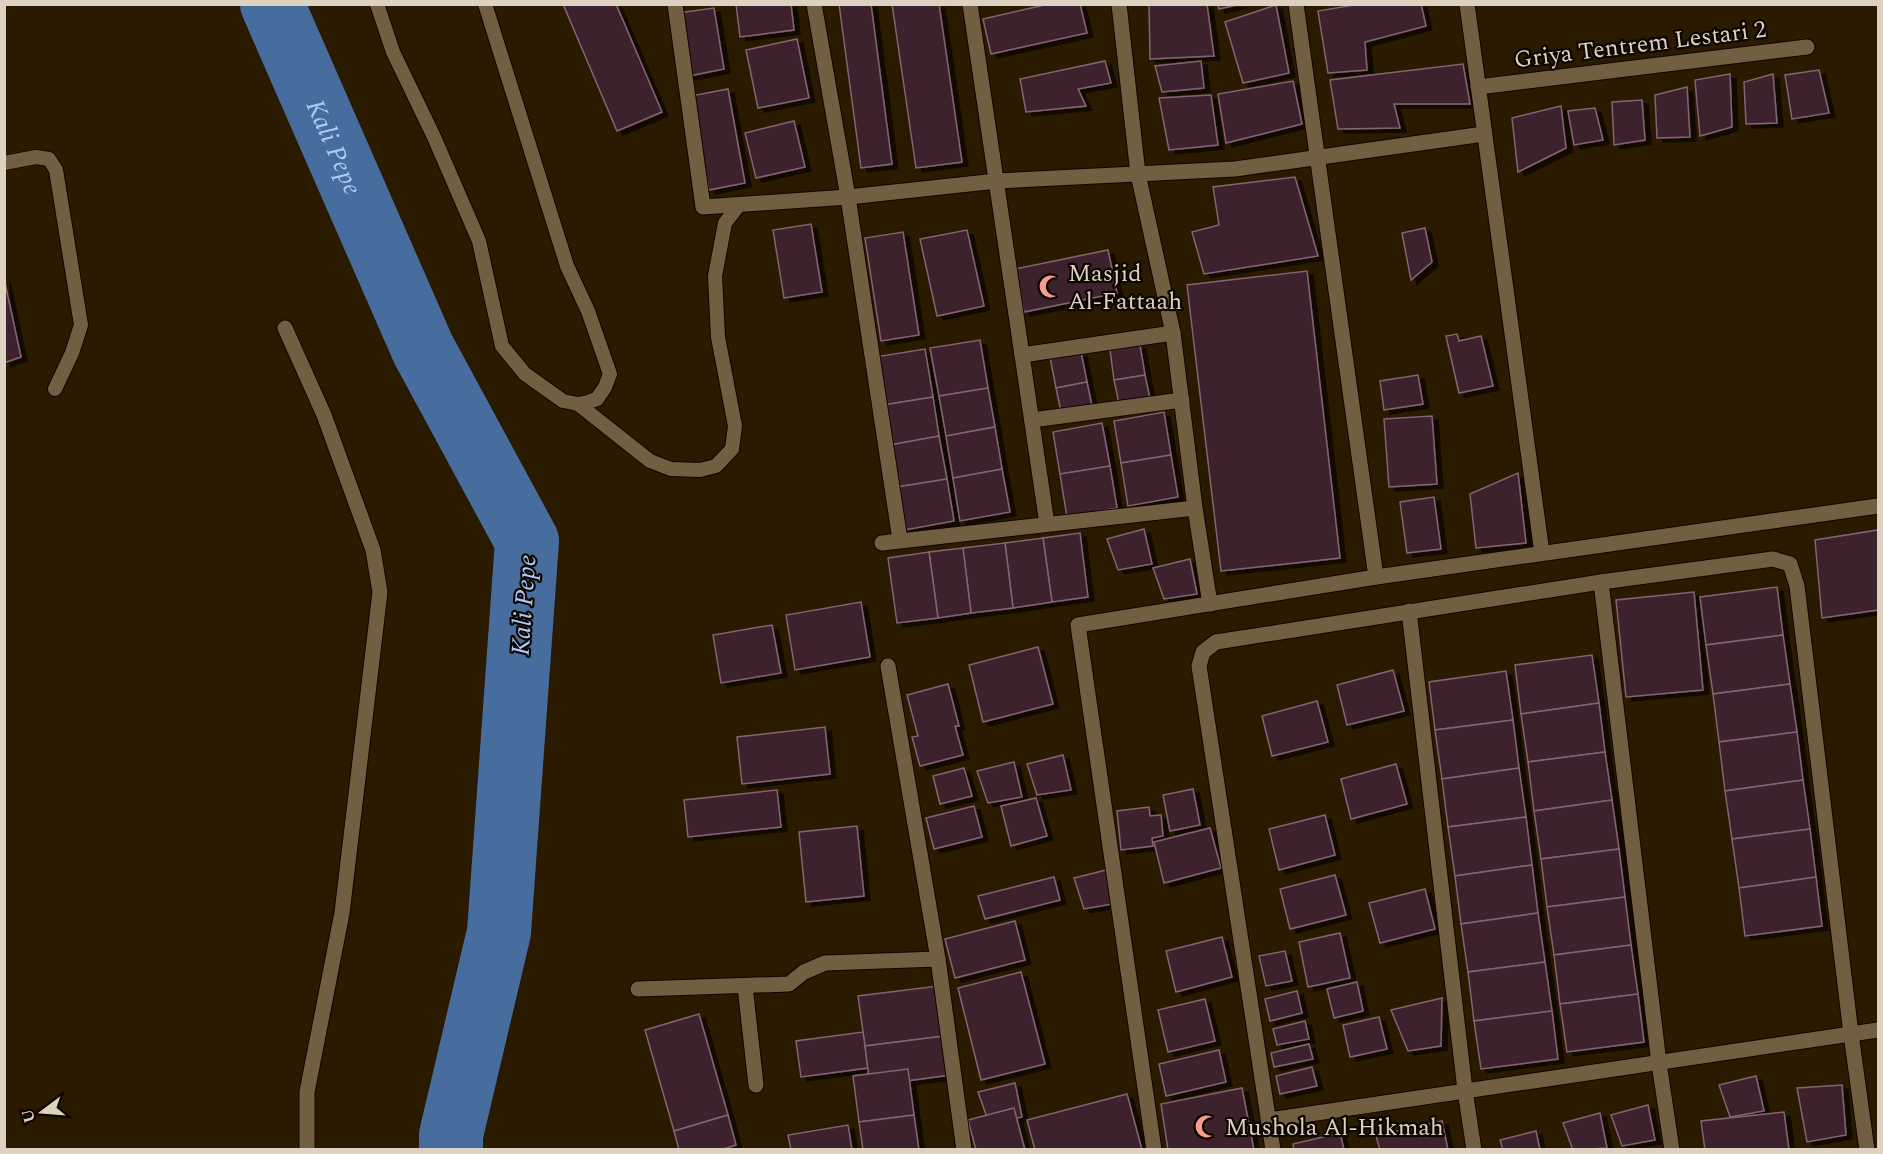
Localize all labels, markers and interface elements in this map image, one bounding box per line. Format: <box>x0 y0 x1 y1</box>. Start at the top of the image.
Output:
street label: Griya Tentrem Lestari 2 <box>1512 12 1768 78</box>
water label: Kali Pepe <box>295 93 372 202</box>
place label: Masjid Al-Fattaah <box>1068 256 1182 320</box>
mosque icon: Masjid Al-Fattaah <box>1037 274 1063 300</box>
water label: Kali Pepe <box>501 553 547 657</box>
north arrow <box>12 1082 72 1142</box>
text: U <box>15 1106 42 1126</box>
place label: Mushola Al-Hikmah <box>1225 1110 1444 1146</box>
mosque icon: Mushola Al-Hikmah <box>1194 1114 1220 1140</box>

